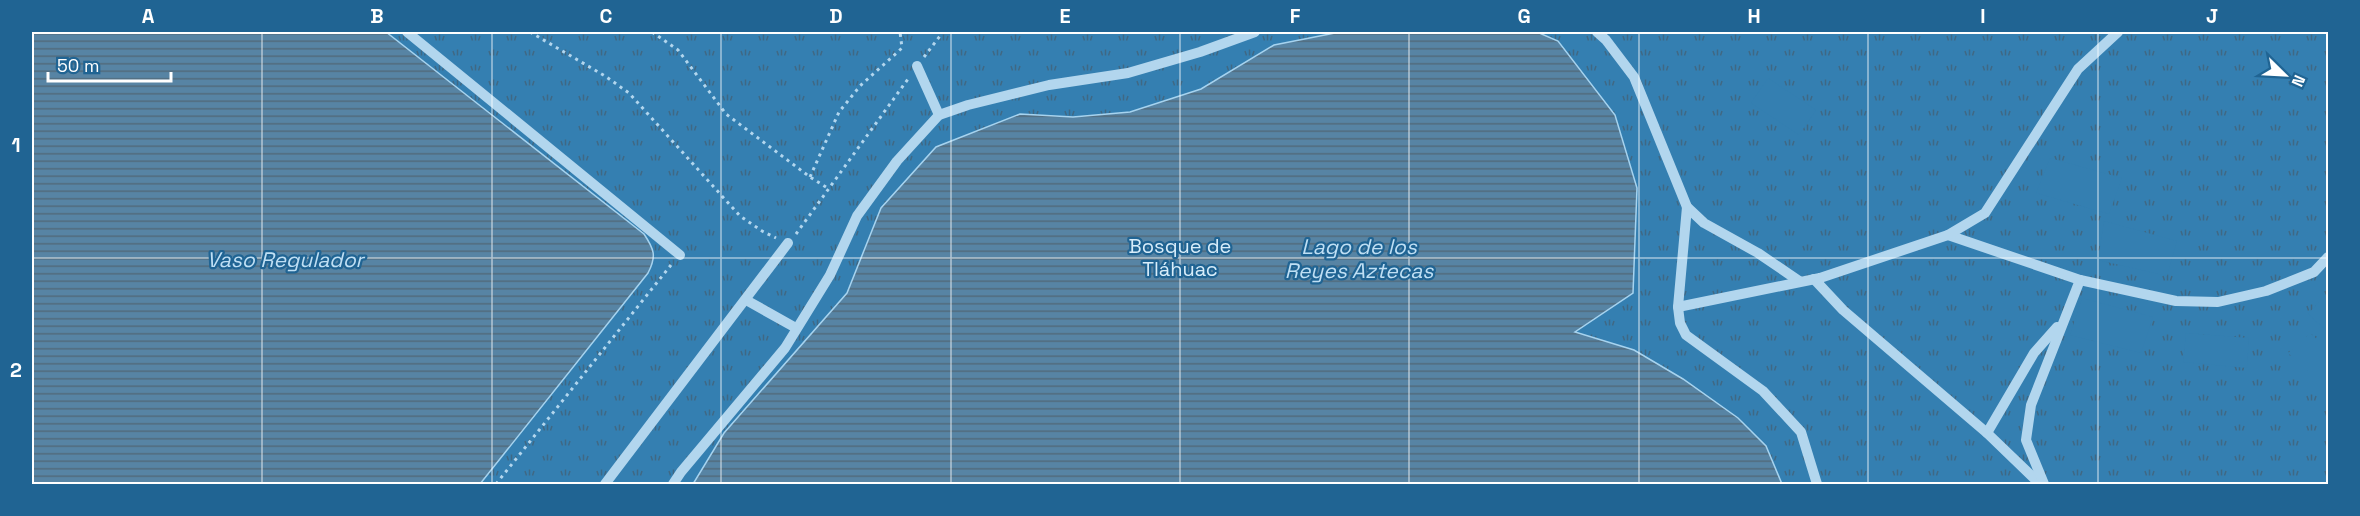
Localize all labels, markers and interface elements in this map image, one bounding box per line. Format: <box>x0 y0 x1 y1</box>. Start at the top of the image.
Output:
text: A <box>142 3 155 29</box>
text: B <box>370 3 384 29</box>
text: C <box>600 3 613 29</box>
text: D <box>829 3 843 29</box>
text: E <box>1059 3 1071 29</box>
text: F <box>1290 3 1301 29</box>
text: G <box>1517 3 1531 29</box>
text: H <box>1747 3 1761 29</box>
text: I <box>1980 3 1986 29</box>
text: J <box>2206 3 2218 29</box>
scale bar <box>48 45 171 83</box>
north arrow <box>2255 45 2315 105</box>
text: 50 m <box>57 54 99 77</box>
text: N <box>2286 72 2310 90</box>
text: 1 <box>11 132 21 158</box>
park label: Bosque de Tláhuac <box>1129 233 1231 282</box>
water label: Lago de los Reyes Aztecas <box>1285 233 1434 284</box>
water label: Vaso Regulador <box>206 246 366 273</box>
text: 2 <box>10 357 22 383</box>

